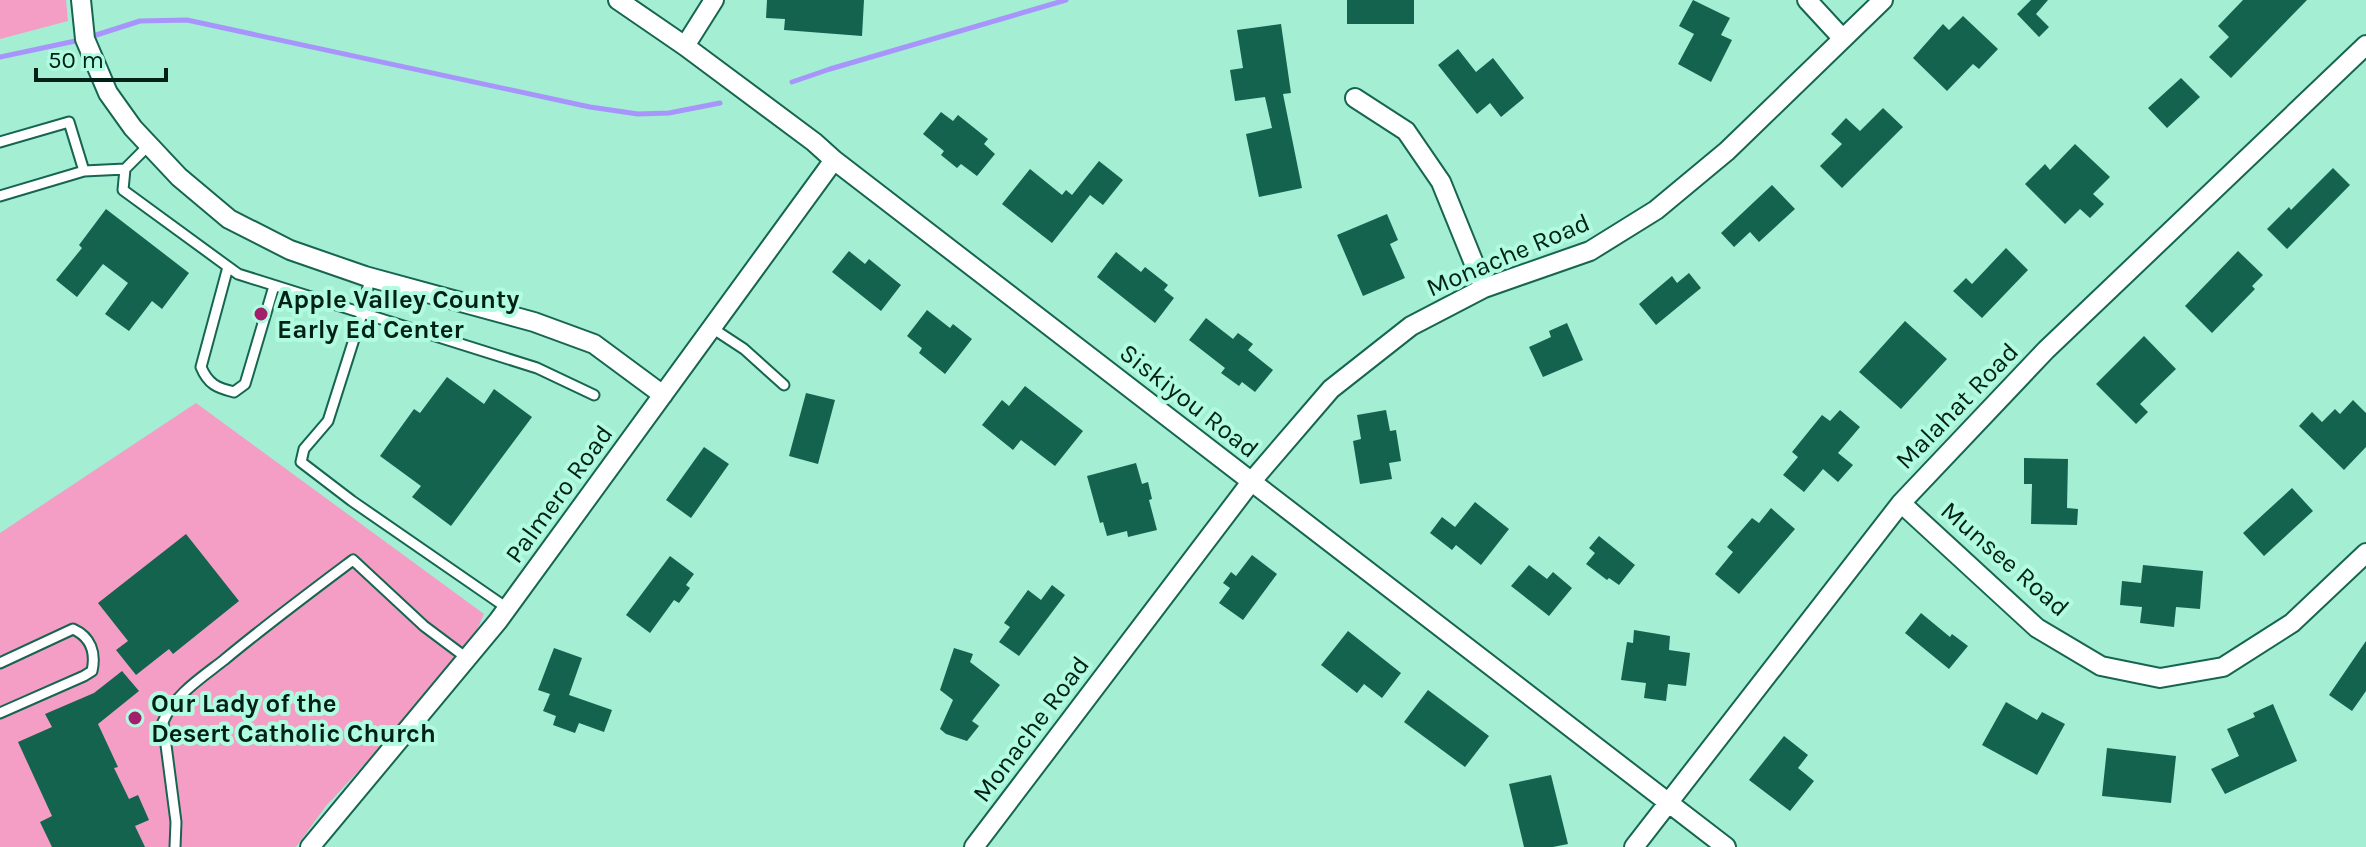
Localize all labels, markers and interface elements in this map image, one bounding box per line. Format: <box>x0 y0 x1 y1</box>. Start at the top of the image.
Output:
scale bar <box>36 32 166 82</box>
text: 50 m <box>48 46 104 74</box>
street label: Monache Road <box>1422 207 1594 303</box>
place label: Apple Valley County Early Ed Center <box>277 284 519 345</box>
marker: Apple Valley County Early Ed Center <box>252 305 270 323</box>
street label: Malahat Road <box>1889 336 2025 476</box>
street label: Siskiyou Road <box>1113 337 1265 465</box>
street label: Palmero Road <box>498 419 620 569</box>
street label: Munsee Road <box>1935 495 2075 623</box>
street label: Monache Road <box>966 650 1096 808</box>
place label: Our Lady of the Desert Catholic Church <box>151 688 436 749</box>
marker: Our Lady of the Desert Catholic Church <box>126 709 144 727</box>

